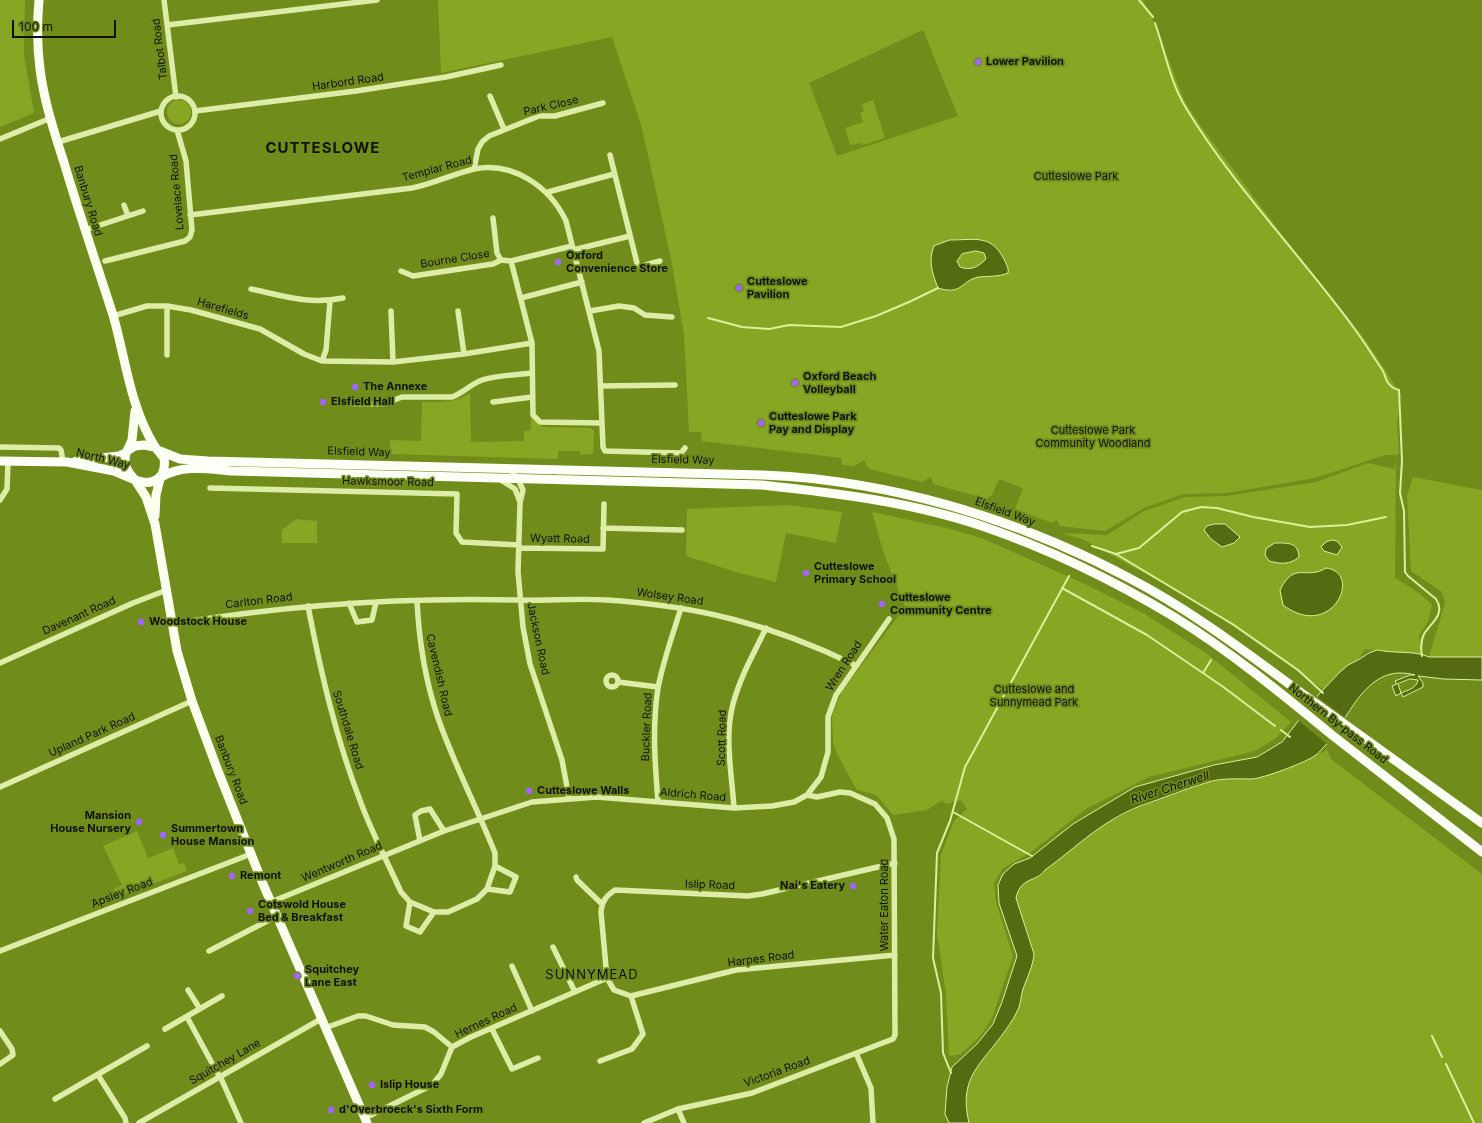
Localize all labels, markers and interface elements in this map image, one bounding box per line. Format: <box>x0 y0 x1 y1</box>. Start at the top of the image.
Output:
scale bar <box>14 12 118 38</box>
street label: Talbot Road <box>150 18 170 80</box>
text: 100 m <box>19 19 53 34</box>
place label: Lower Pavilion <box>986 55 1064 69</box>
marker: Lower Pavilion <box>973 57 983 67</box>
street label: Harbord Road <box>311 70 385 94</box>
street label: Park Close <box>522 93 580 119</box>
district label: CUTTESLOWE <box>266 139 380 157</box>
street label: Lovelace Road <box>167 153 187 231</box>
street label: Templar Road <box>401 153 473 185</box>
street label: Banbury Road <box>71 164 105 238</box>
park label: Cutteslowe Park <box>1034 170 1118 184</box>
street label: Bourne Close <box>419 247 491 271</box>
place label: Oxford Convenience Store <box>566 249 668 275</box>
marker: Oxford Convenience Store <box>553 257 563 267</box>
place label: Cutteslowe Pavilion <box>747 275 808 301</box>
marker: Cutteslowe Pavilion <box>734 283 744 293</box>
street label: Harefields <box>196 295 250 323</box>
place label: Oxford Beach Volleyball <box>803 370 876 396</box>
marker: Oxford Beach Volleyball <box>790 378 800 388</box>
place label: The Annexe <box>363 380 427 394</box>
marker: The Annexe <box>350 382 360 392</box>
place label: Elsfield Hall <box>331 395 394 409</box>
marker: Elsfield Hall <box>318 397 328 407</box>
place label: Cutteslowe Park Pay and Display <box>769 410 857 436</box>
marker: Cutteslowe Park Pay and Display <box>756 418 766 428</box>
park label: Cutteslowe Park Community Woodland <box>1036 424 1150 450</box>
street label: Elsfield Way <box>327 444 391 460</box>
street label: North Way <box>75 446 131 472</box>
street label: Elsfield Way <box>651 453 715 467</box>
street label: Hawksmoor Road <box>342 475 434 489</box>
street label: Elsfield Way <box>973 495 1037 529</box>
street label: Wyatt Road <box>530 532 590 546</box>
place label: Cutteslowe Primary School <box>814 560 896 586</box>
marker: Cutteslowe Primary School <box>801 568 811 578</box>
street label: Wolsey Road <box>636 586 704 608</box>
street label: Carlton Road <box>225 590 293 612</box>
place label: Cutteslowe Community Centre <box>890 591 991 617</box>
street label: Davenant Road <box>40 594 118 638</box>
marker: Cutteslowe Community Centre <box>877 599 887 609</box>
street label: Jackson Road <box>524 602 552 676</box>
place label: Woodstock House <box>149 615 247 629</box>
marker: Woodstock House <box>136 617 146 627</box>
street label: Cavendish Road <box>423 632 455 718</box>
street label: Wren Road <box>823 639 865 693</box>
street label: Northern By-pass Road <box>1286 681 1390 767</box>
park label: Cutteslowe and Sunnymead Park <box>990 683 1078 709</box>
street label: Southdale Road <box>330 689 366 771</box>
street label: Buckler Road <box>639 692 655 762</box>
street label: Upland Park Road <box>47 710 137 760</box>
street label: Scott Road <box>715 710 729 766</box>
street label: Banbury Road <box>212 733 250 807</box>
water label: River Cherwell <box>1129 769 1211 807</box>
place label: Cutteslowe Walls <box>537 784 629 798</box>
marker: Cutteslowe Walls <box>524 786 534 796</box>
street label: Aldrich Road <box>659 786 727 804</box>
place label: Mansion House Nursery <box>50 809 131 835</box>
marker: Mansion House Nursery <box>134 817 144 827</box>
place label: Summertown House Mansion <box>171 822 254 848</box>
marker: Summertown House Mansion <box>158 830 168 840</box>
street label: Wentworth Road <box>300 839 384 885</box>
street label: Water Eaton Road <box>878 859 892 951</box>
place label: Remont <box>240 869 281 883</box>
marker: Remont <box>227 871 237 881</box>
street label: Apsley Road <box>89 875 155 911</box>
street label: Islip Road <box>685 878 735 892</box>
place label: Nai's Eatery <box>780 879 845 893</box>
marker: Nai's Eatery <box>848 881 858 891</box>
place label: Cotswold House Bed & Breakfast <box>258 898 346 924</box>
marker: Cotswold House Bed & Breakfast <box>245 906 255 916</box>
street label: Harpes Road <box>727 948 795 970</box>
place label: Squitchey Lane East <box>305 963 359 989</box>
district label: SUNNYMEAD <box>545 967 639 983</box>
marker: Squitchey Lane East <box>292 971 302 981</box>
street label: Hernes Road <box>453 1001 519 1041</box>
street label: Squitchey Lane <box>187 1036 263 1088</box>
street label: Victoria Road <box>742 1054 812 1090</box>
place label: Islip House <box>380 1078 439 1092</box>
marker: Islip House <box>367 1080 377 1090</box>
place label: d'Overbroeck's Sixth Form <box>339 1103 483 1117</box>
marker: d'Overbroeck's Sixth Form <box>326 1105 336 1115</box>

